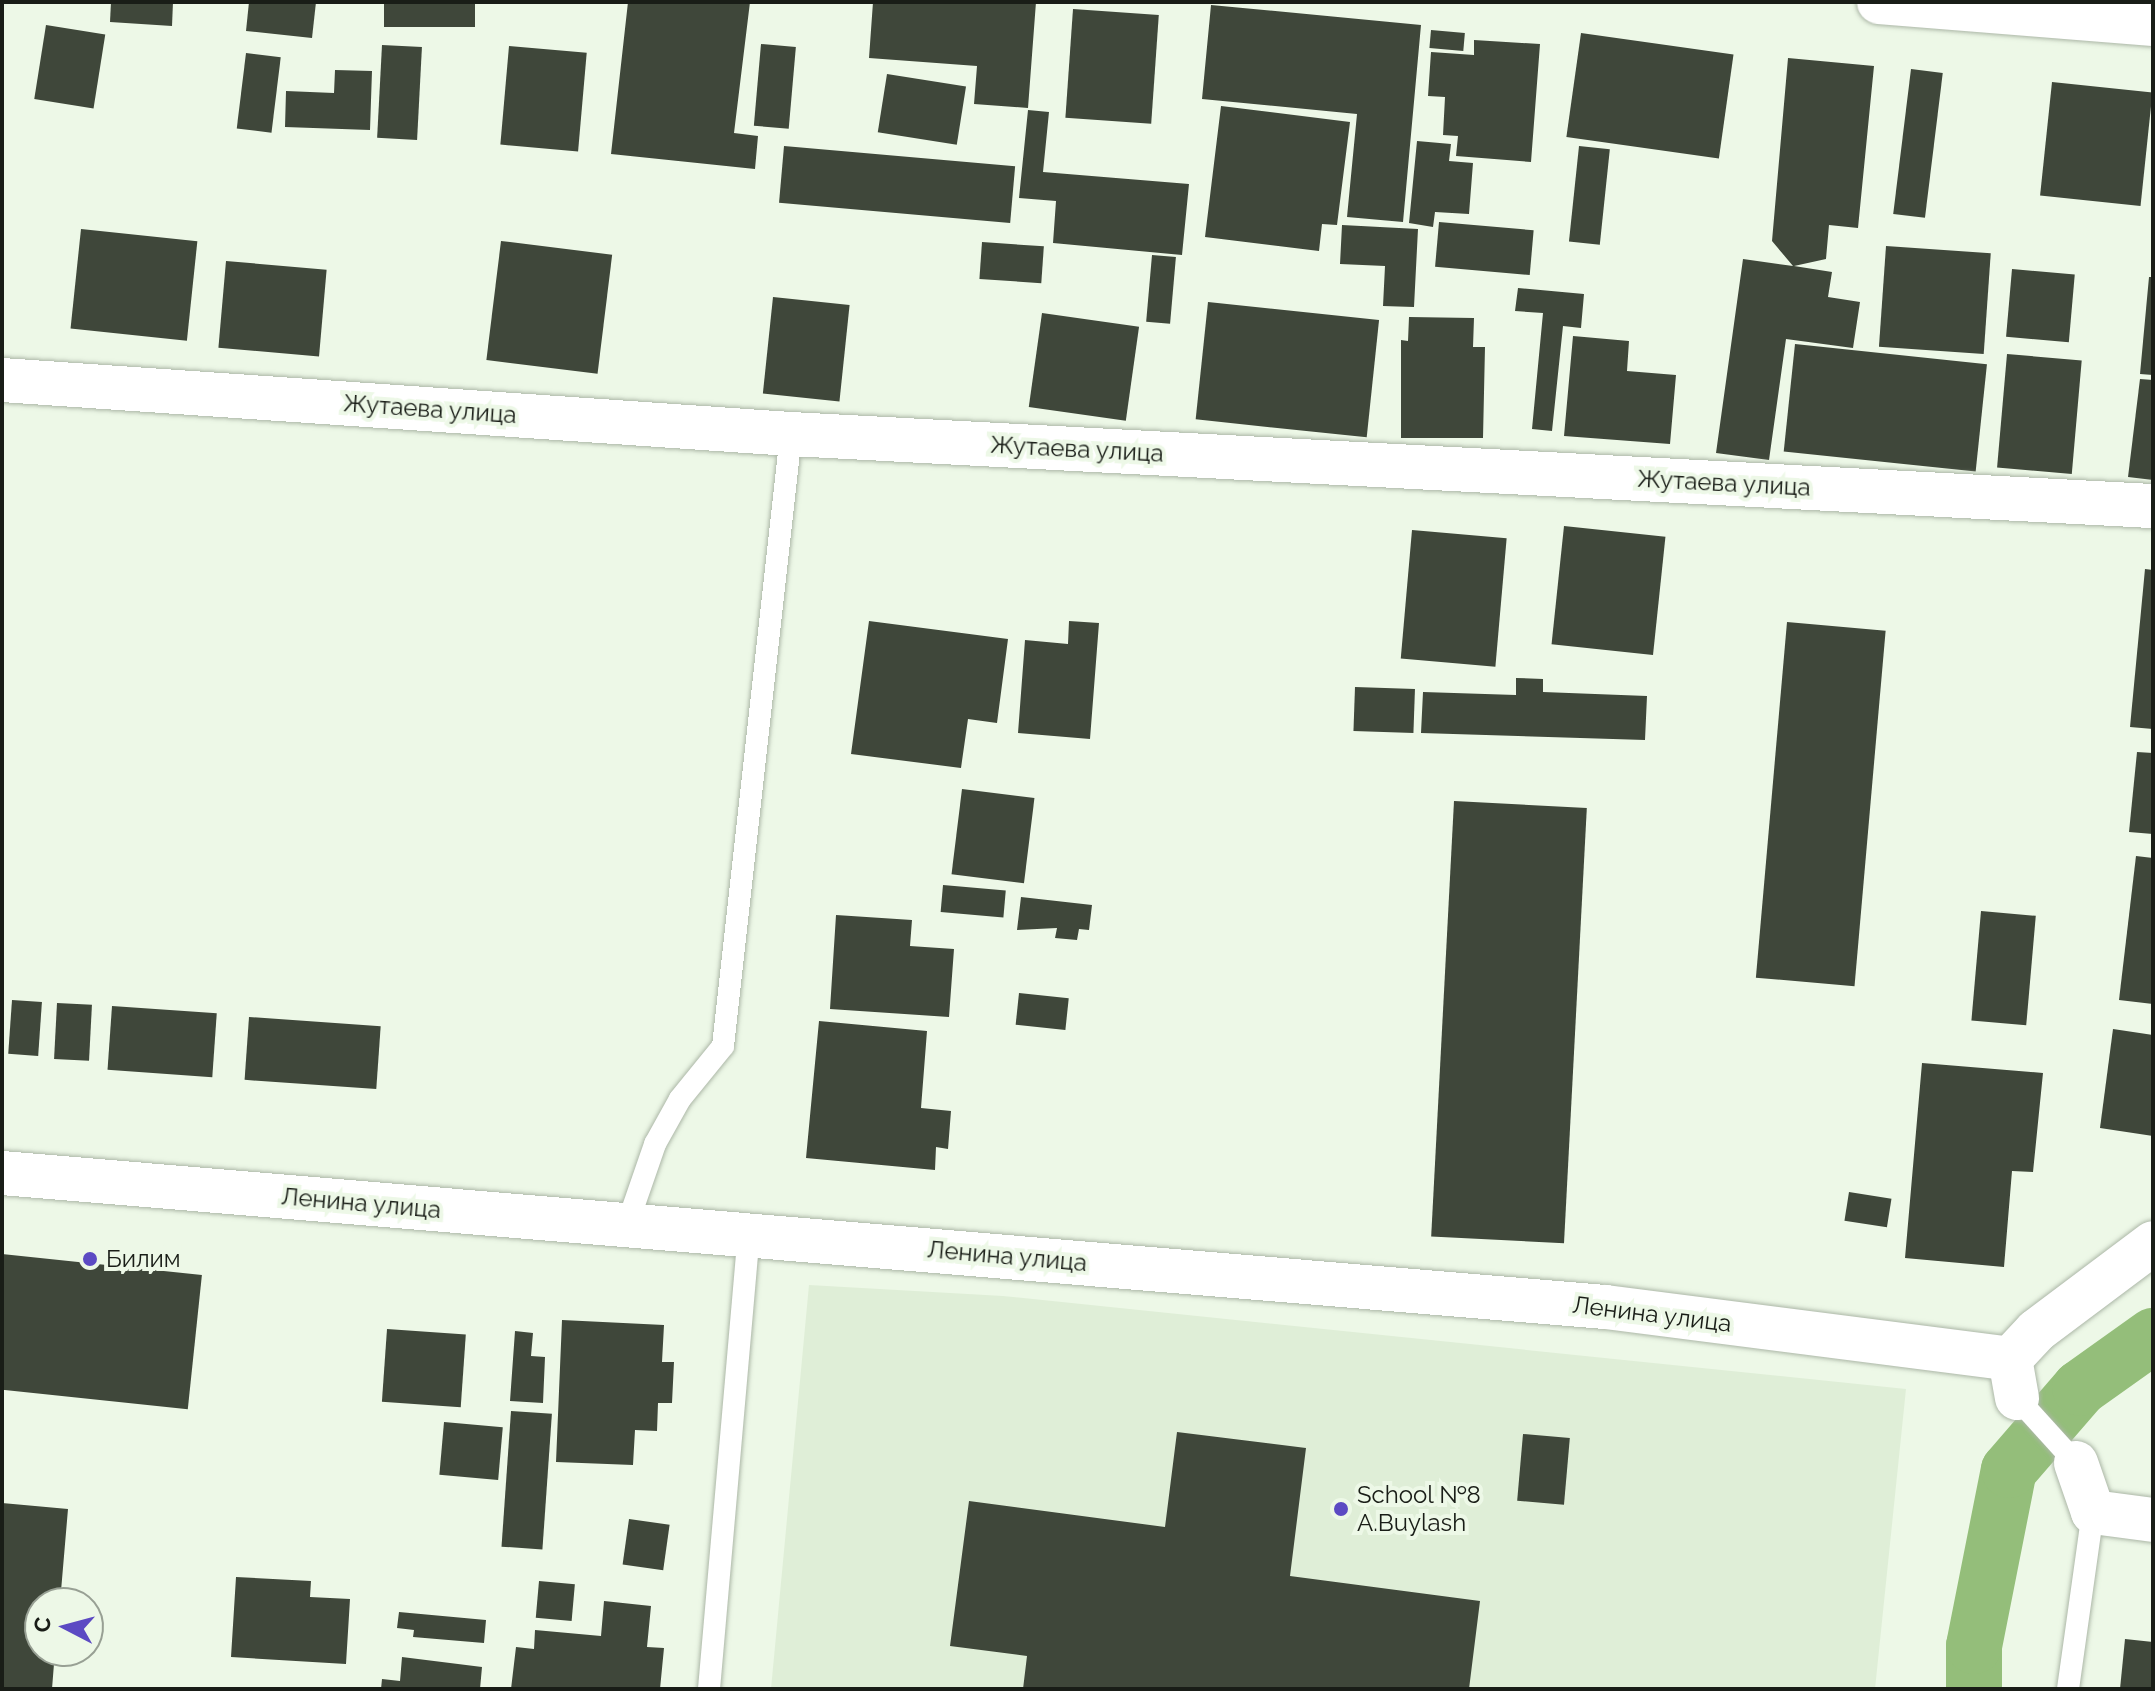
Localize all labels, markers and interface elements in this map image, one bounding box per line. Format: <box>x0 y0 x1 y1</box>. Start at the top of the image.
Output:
street label: Жутаева улица <box>342 389 518 429</box>
street label: Жутаева улица <box>989 430 1165 468</box>
street label: Жутаева улица <box>1636 464 1812 502</box>
street label: Ленина улица <box>280 1182 442 1224</box>
street label: Ленина улица <box>926 1235 1088 1277</box>
place label: Билим <box>106 1245 181 1273</box>
marker: Билим <box>81 1250 99 1268</box>
street label: Ленина улица <box>1570 1290 1734 1338</box>
place label: School №8 A.Buylash <box>1357 1481 1482 1537</box>
marker: School №8 A.Buylash <box>1332 1500 1350 1518</box>
north arrow <box>24 1587 104 1667</box>
text: С <box>28 1616 56 1634</box>

